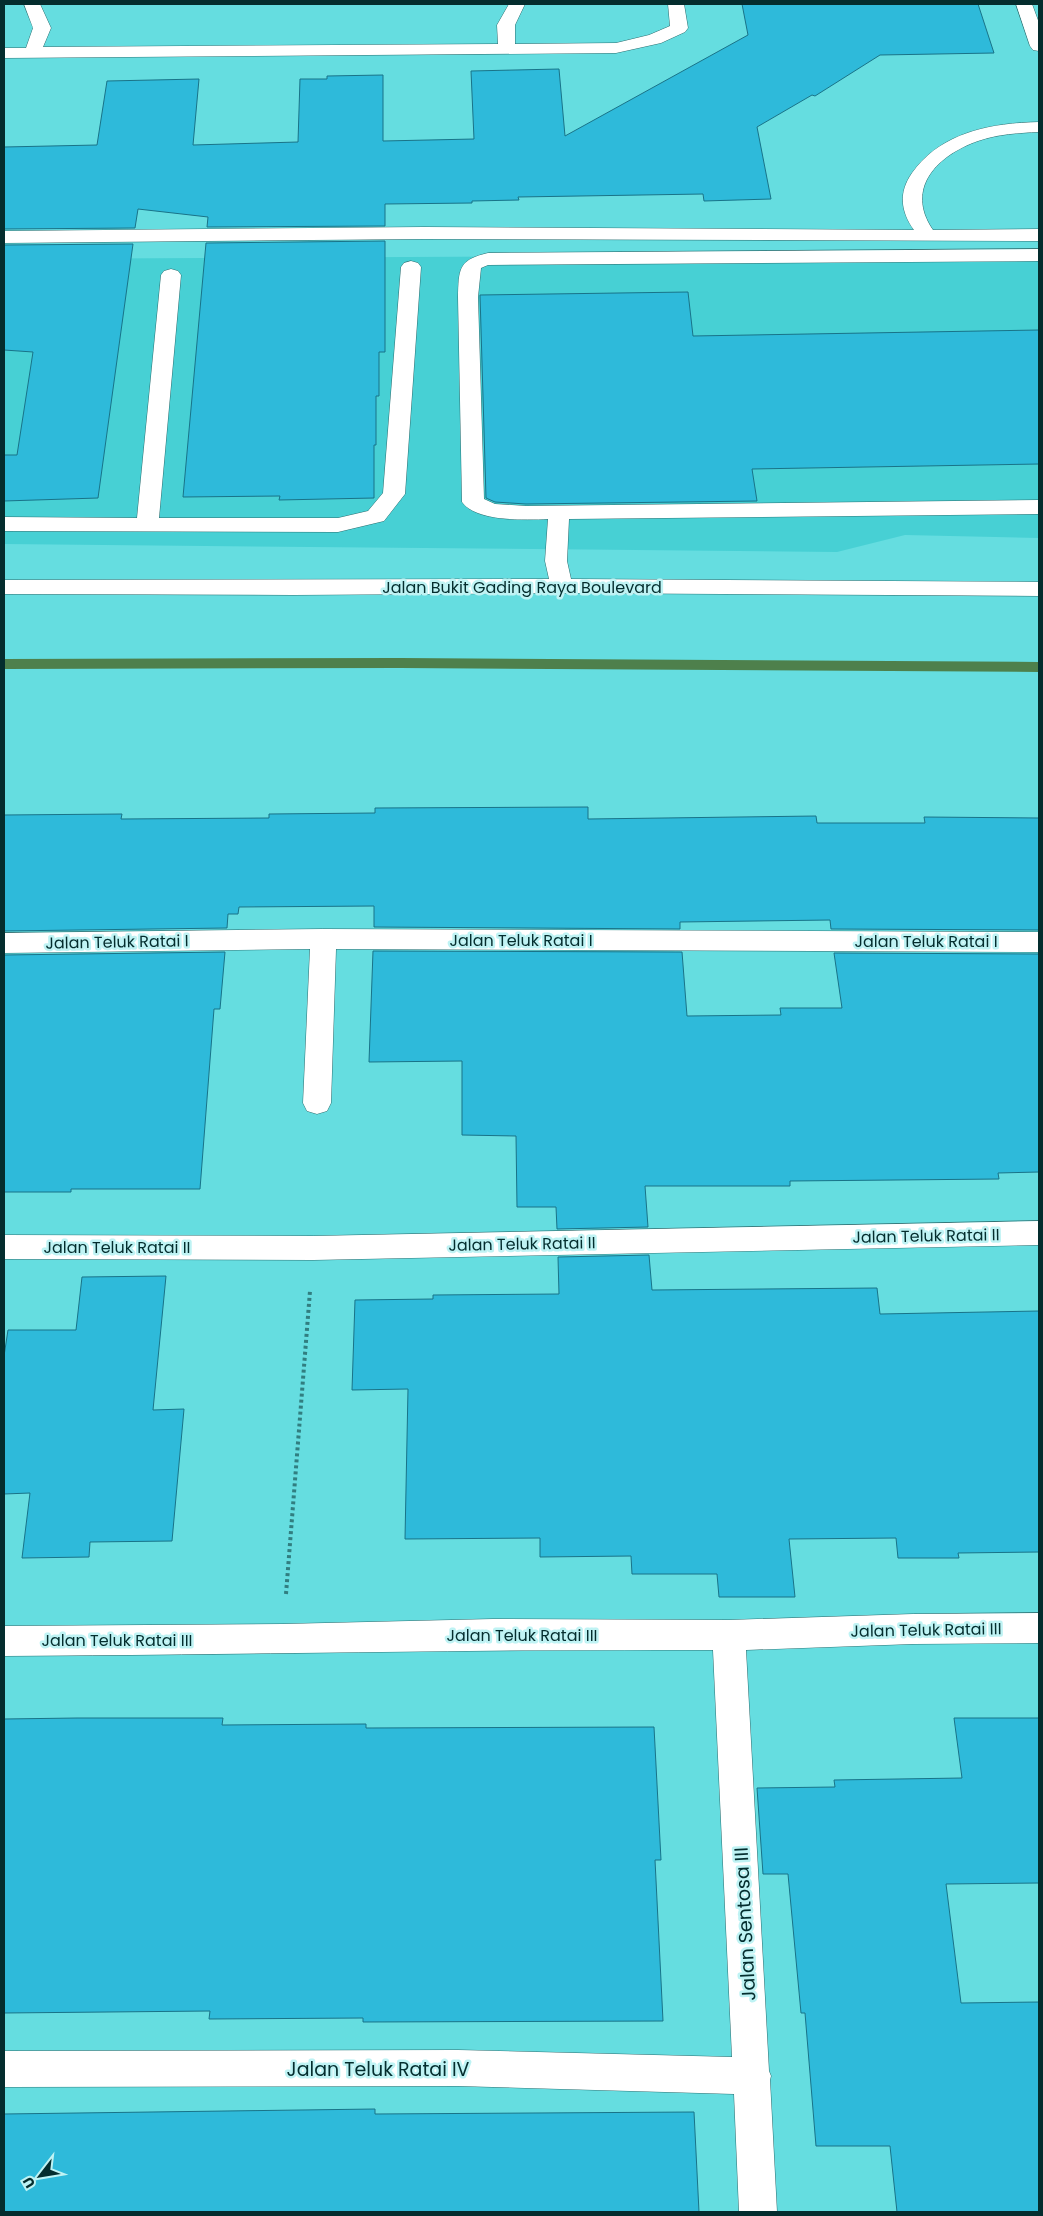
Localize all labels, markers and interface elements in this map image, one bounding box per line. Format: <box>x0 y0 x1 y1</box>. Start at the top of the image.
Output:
street label: Jalan Bukit Gading Raya Boulevard <box>382 576 662 599</box>
street label: Jalan Teluk Ratai I <box>45 929 189 955</box>
street label: Jalan Teluk Ratai I <box>449 929 593 952</box>
street label: Jalan Teluk Ratai I <box>854 930 998 953</box>
street label: Jalan Teluk Ratai II <box>852 1223 1000 1249</box>
street label: Jalan Teluk Ratai II <box>448 1231 596 1257</box>
street label: Jalan Teluk Ratai II <box>43 1236 191 1259</box>
street label: Jalan Teluk Ratai III <box>850 1617 1002 1643</box>
street label: Jalan Teluk Ratai III <box>446 1624 598 1647</box>
street label: Jalan Teluk Ratai III <box>41 1629 193 1652</box>
street label: Jalan Sentosa III <box>727 1847 763 2001</box>
street label: Jalan Teluk Ratai IV <box>287 2056 470 2083</box>
north arrow <box>15 2151 65 2201</box>
text: U <box>18 2173 40 2192</box>

